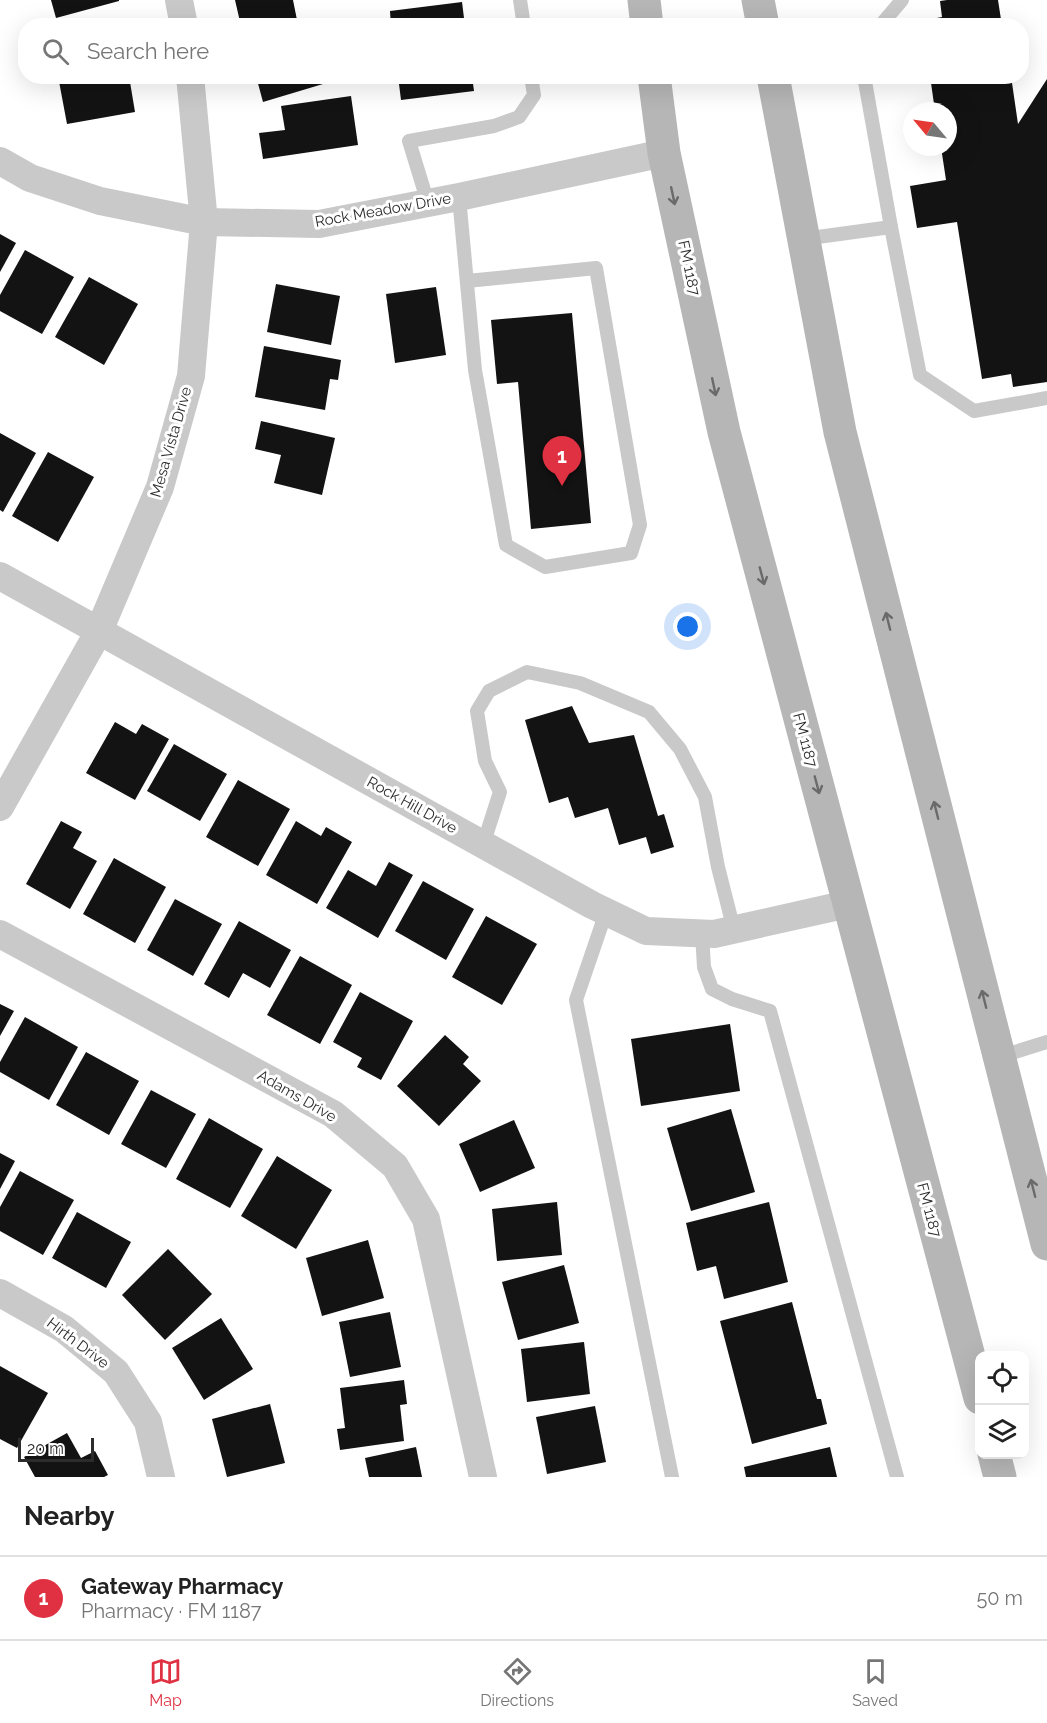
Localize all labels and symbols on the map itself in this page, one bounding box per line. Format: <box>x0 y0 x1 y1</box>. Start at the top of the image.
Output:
north arrow <box>903 102 957 156</box>
one-way arrow <box>668 186 679 206</box>
street label: Rock Meadow Drive <box>314 189 453 231</box>
street label: FM 1187 <box>674 239 704 297</box>
one-way arrow <box>709 377 720 396</box>
street label: Mesa Vista Drive <box>147 385 195 499</box>
pin: 1 <box>542 436 582 486</box>
one-way arrow <box>756 566 768 585</box>
one-way arrow <box>882 611 894 630</box>
your location <box>673 612 702 641</box>
street label: FM 1187 <box>789 711 821 769</box>
street label: Rock Hill Drive <box>364 773 460 837</box>
one-way arrow <box>812 775 823 794</box>
one-way arrow <box>930 800 942 819</box>
one-way arrow <box>978 989 990 1008</box>
street label: Adams Drive <box>254 1066 340 1126</box>
one-way arrow <box>1026 1178 1038 1197</box>
street label: FM 1187 <box>913 1181 945 1239</box>
street label: Hirth Drive <box>43 1314 113 1372</box>
scale bar <box>18 1435 94 1462</box>

